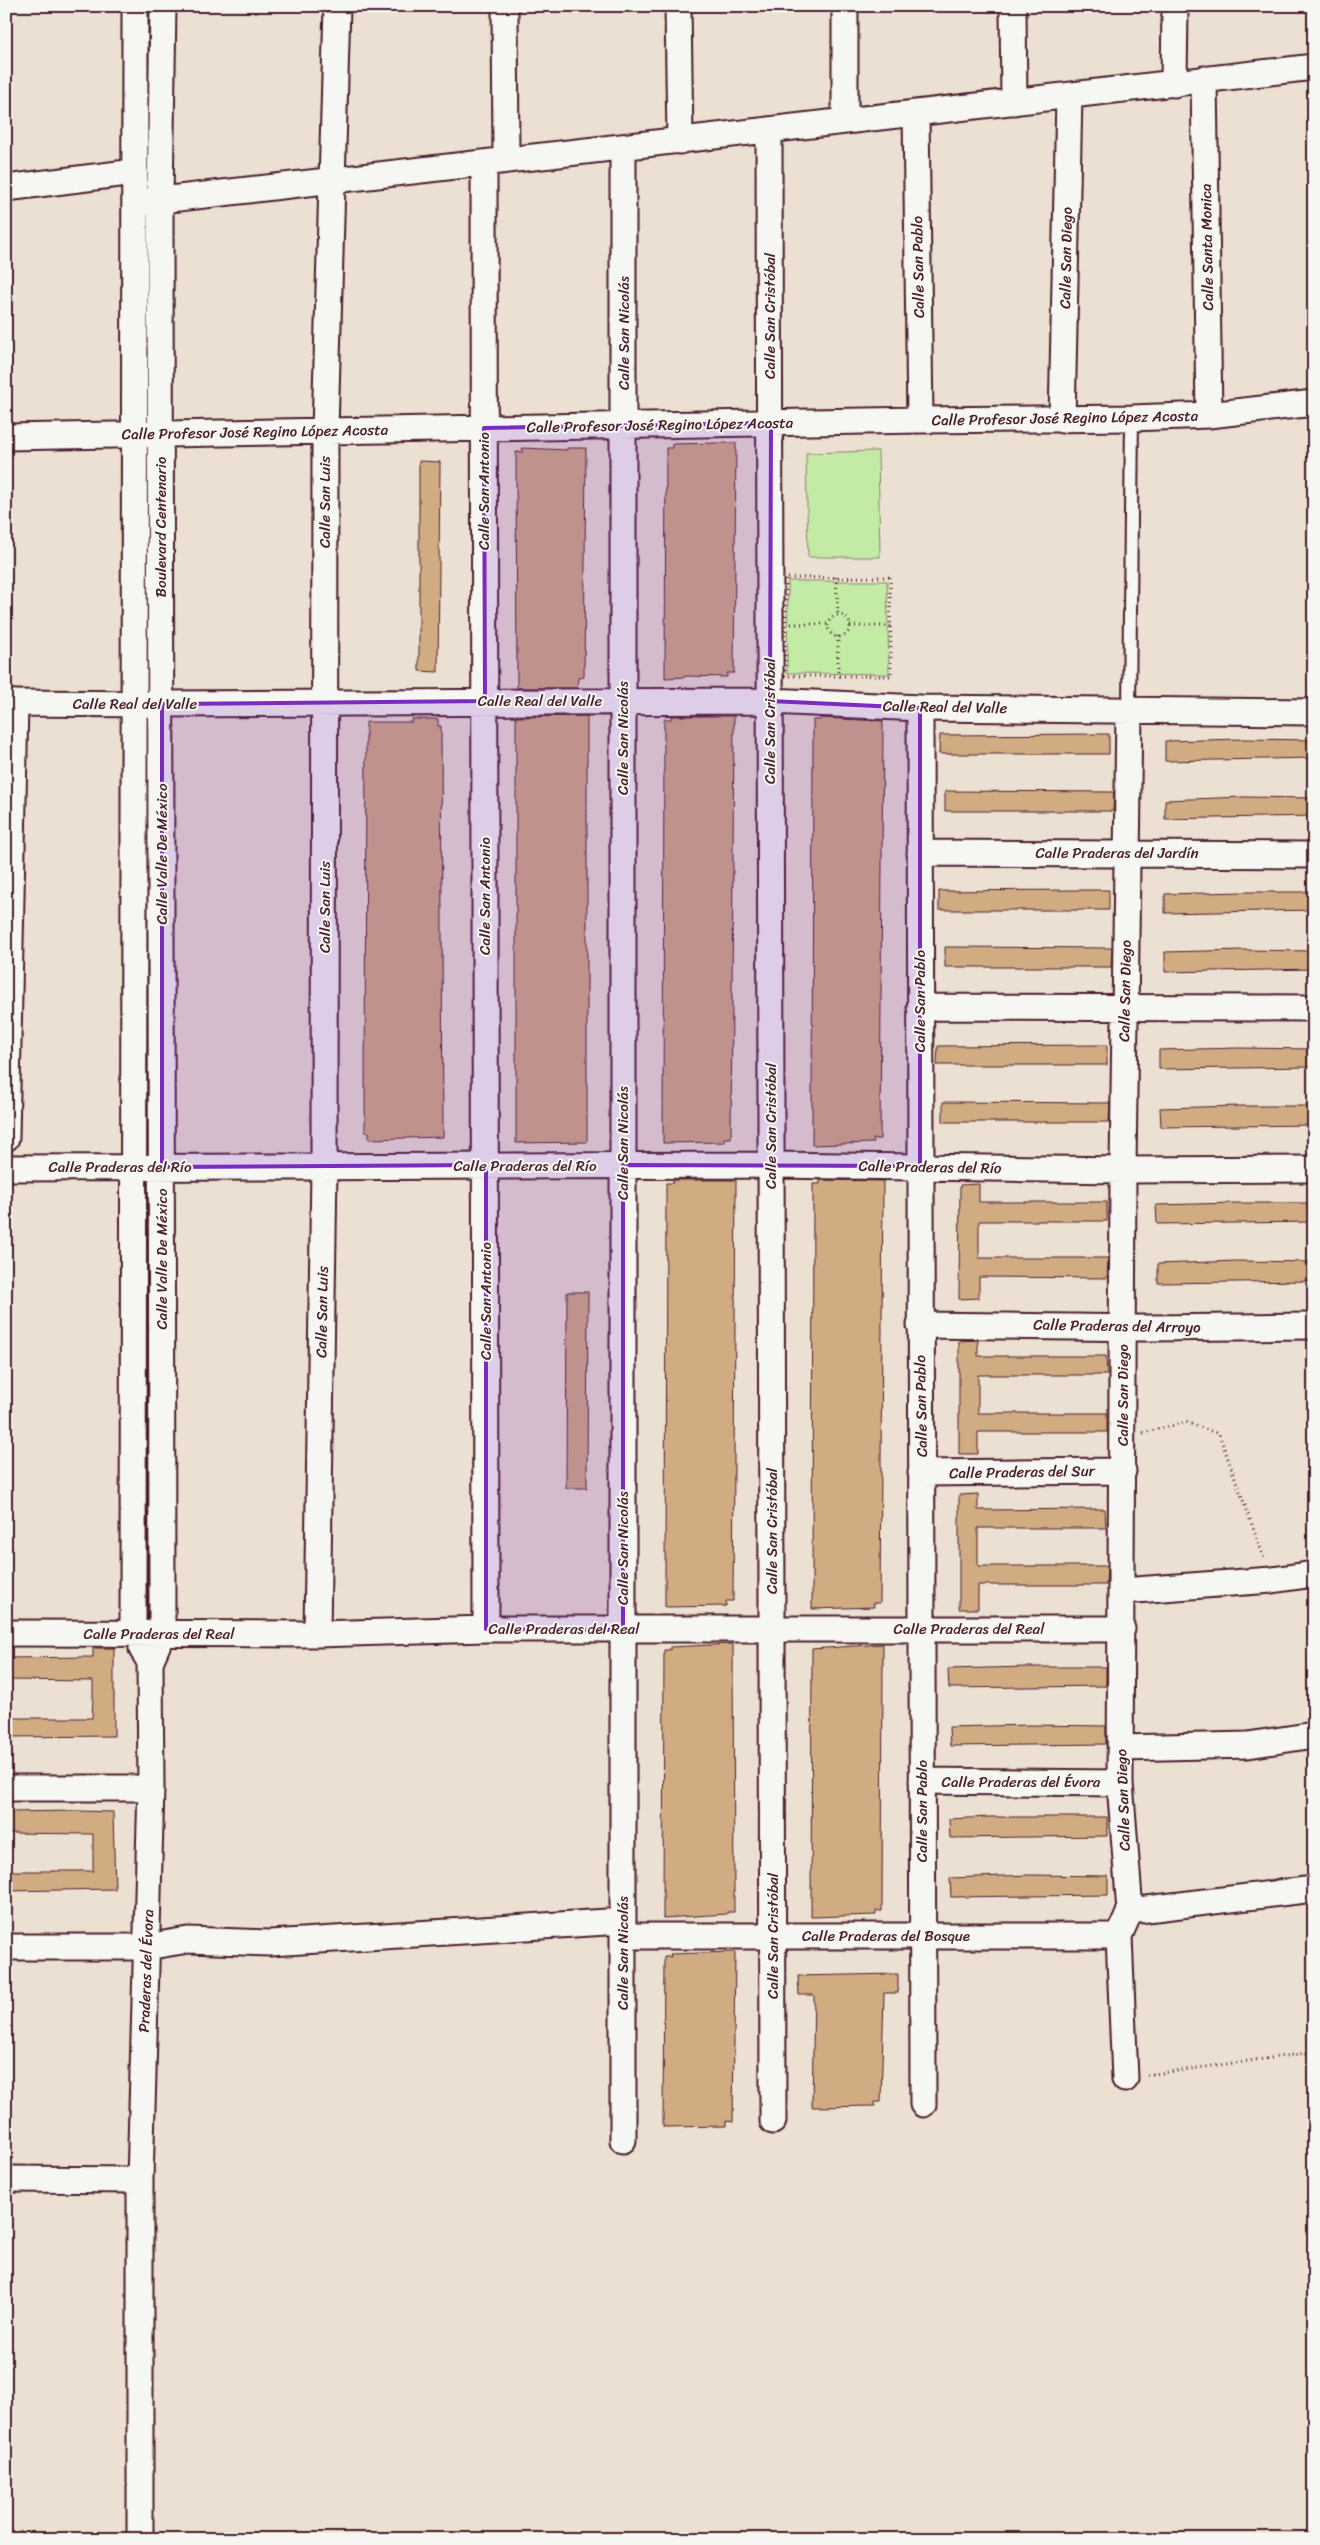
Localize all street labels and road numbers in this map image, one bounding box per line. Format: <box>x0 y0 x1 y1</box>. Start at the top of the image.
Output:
street label: Calle Santa Monica <box>1193 183 1221 311</box>
street label: Calle San Diego <box>1052 206 1080 309</box>
street label: Calle San Pablo <box>904 215 932 318</box>
street label: Calle San Cristóbal <box>757 252 783 379</box>
street label: Calle San Nicolás <box>611 275 637 390</box>
street label: Calle Profesor José Regino López Acosta <box>932 403 1199 433</box>
street label: Calle Profesor José Regino López Acosta <box>527 410 794 440</box>
street label: Calle Profesor José Regino López Acosta <box>122 417 389 447</box>
street label: Calle San Antonio <box>471 431 497 550</box>
street label: Boulevard Centenario <box>148 456 174 597</box>
street label: Calle San Luis <box>312 456 338 548</box>
street label: Calle San Cristóbal <box>757 657 783 784</box>
street label: Calle San Nicolás <box>610 680 636 795</box>
street label: Calle Real del Valle <box>478 688 603 714</box>
street label: Calle Real del Valle <box>73 691 198 717</box>
street label: Calle Real del Valle <box>883 693 1008 721</box>
street label: Calle Valle De México <box>149 783 175 925</box>
street label: Calle San Antonio <box>472 836 498 955</box>
street label: Calle Praderas del Jardín <box>1035 840 1199 866</box>
street label: Calle San Luis <box>312 861 338 953</box>
street label: Calle San Diego <box>1111 939 1139 1042</box>
street label: Calle San Pablo <box>907 949 933 1052</box>
street label: Calle San Cristóbal <box>758 1062 784 1189</box>
street label: Calle San Nicolás <box>610 1085 636 1200</box>
street label: Calle Praderas del Río <box>453 1153 597 1179</box>
street label: Calle Praderas del Río <box>858 1153 1002 1181</box>
street label: Calle Praderas del Río <box>48 1154 192 1180</box>
street label: Calle Valle De México <box>149 1188 175 1330</box>
street label: Calle San Antonio <box>473 1241 499 1360</box>
street label: Calle San Luis <box>308 1266 336 1358</box>
street label: Calle Praderas del Arroyo <box>1033 1312 1201 1340</box>
street label: Calle San Diego <box>1110 1343 1136 1446</box>
street label: Calle San Pablo <box>907 1354 935 1457</box>
street label: Calle Praderas del Sur <box>949 1458 1096 1486</box>
street label: Calle San Cristóbal <box>759 1467 785 1594</box>
street label: Calle San Nicolás <box>610 1490 636 1605</box>
street label: Calle Praderas del Real <box>489 1616 640 1642</box>
street label: Calle Praderas del Real <box>894 1616 1045 1642</box>
street label: Calle Praderas del Real <box>84 1621 235 1647</box>
street label: Calle San Diego <box>1108 1748 1138 1851</box>
street label: Calle San Pablo <box>909 1759 935 1862</box>
street label: Calle Praderas del Évora <box>942 1769 1101 1795</box>
street label: Calle San Cristóbal <box>760 1872 786 1999</box>
street label: Calle San Nicolás <box>610 1895 636 2010</box>
street label: Praderas del Évora <box>131 1908 161 2033</box>
street label: Calle Praderas del Bosque <box>802 1923 970 1949</box>

